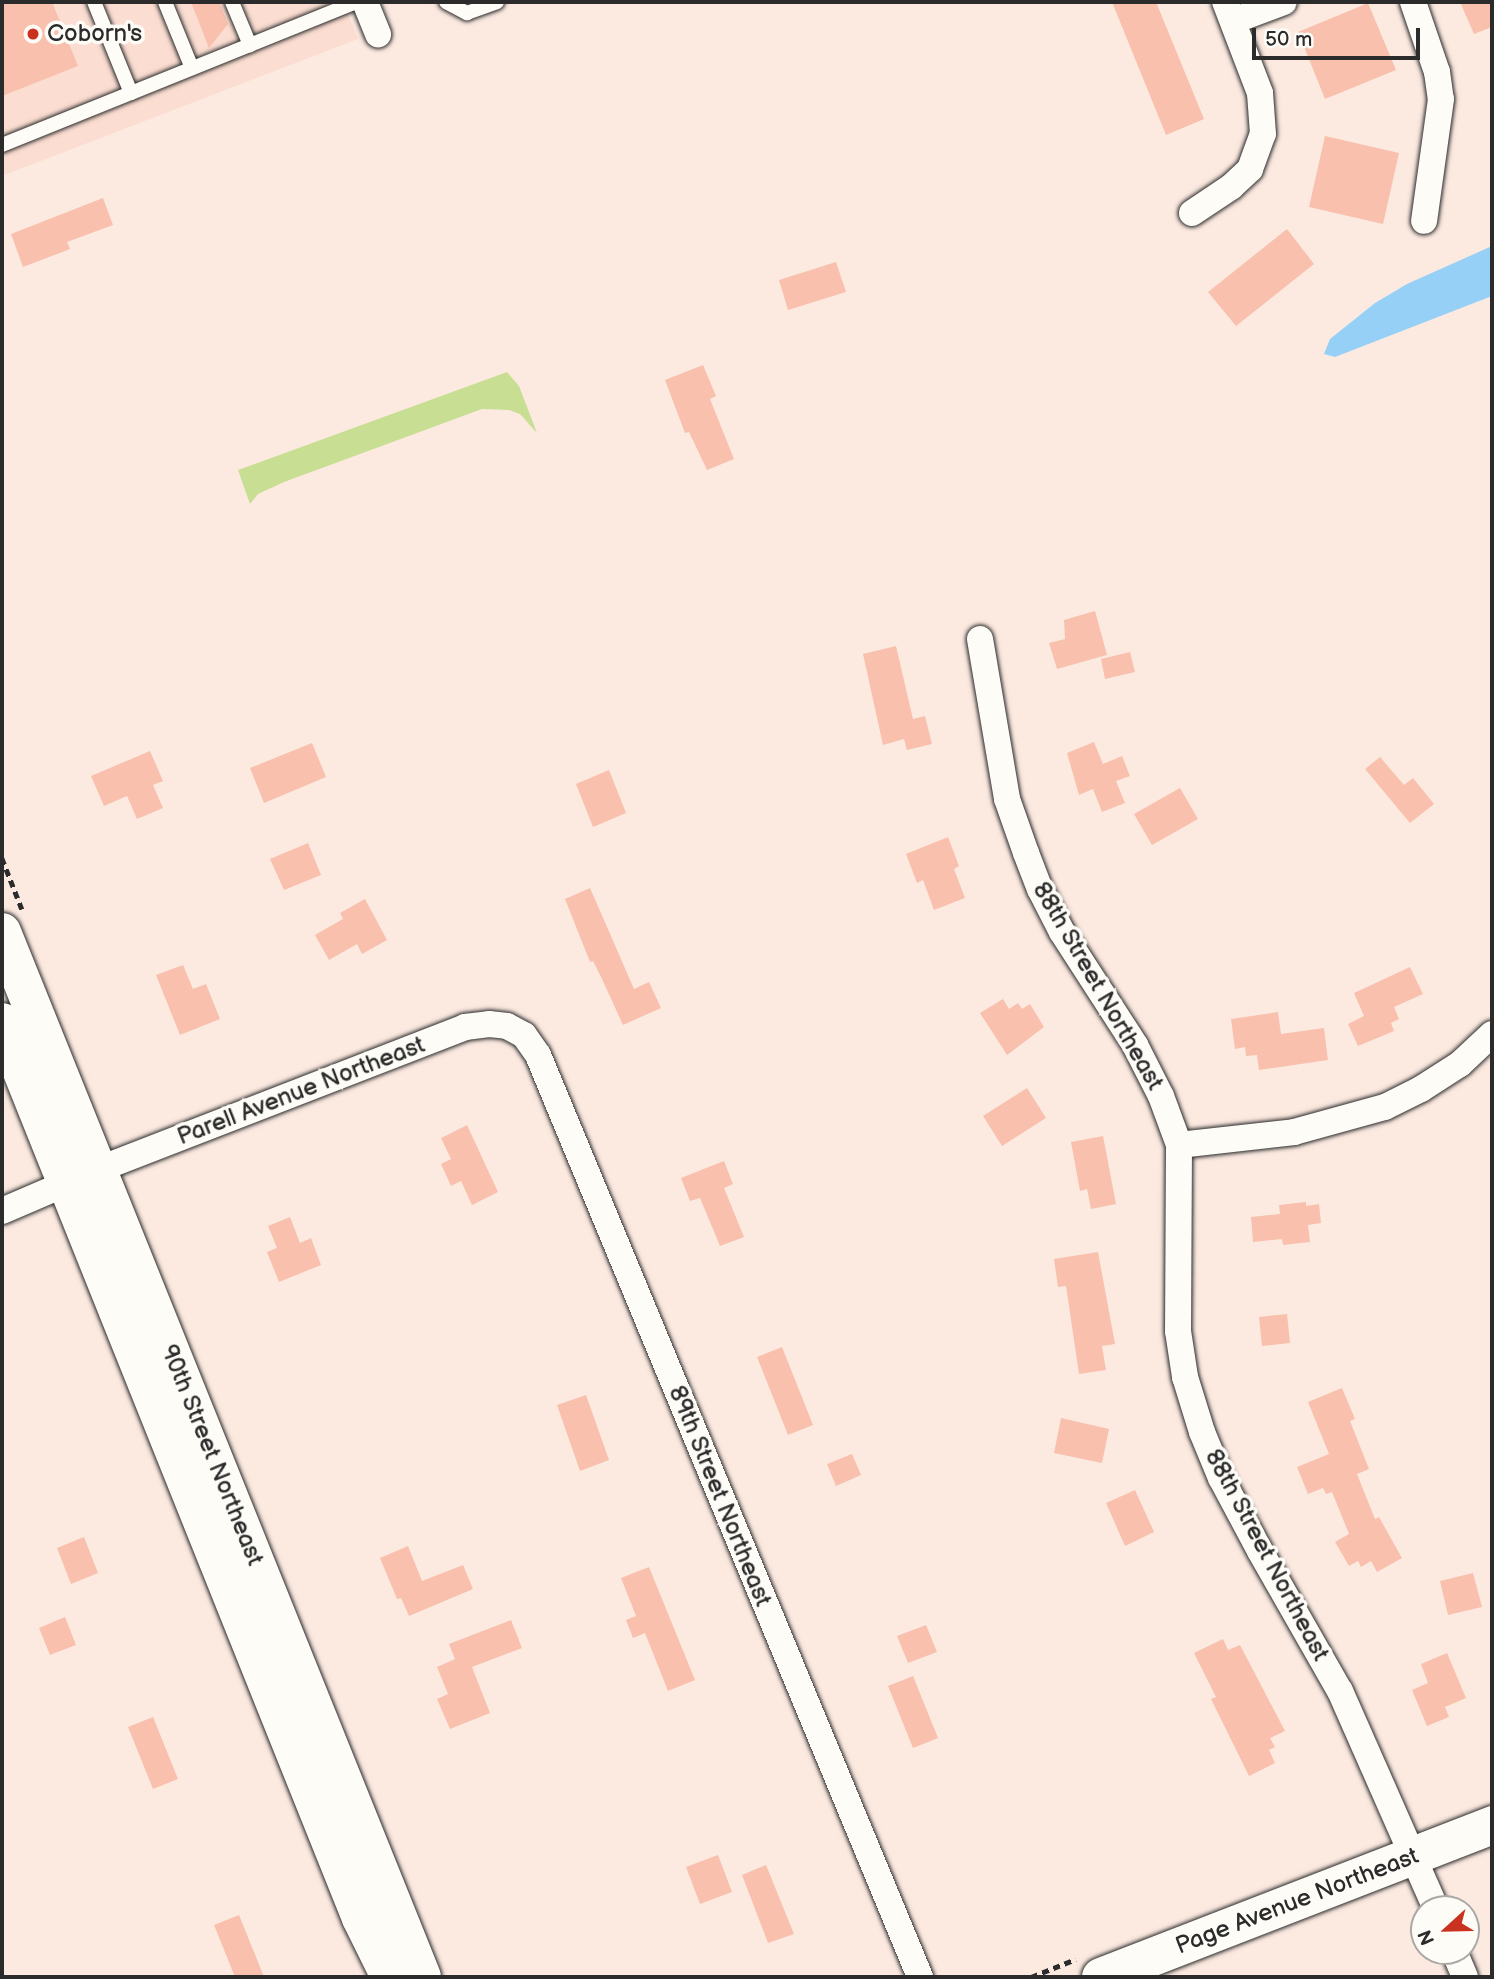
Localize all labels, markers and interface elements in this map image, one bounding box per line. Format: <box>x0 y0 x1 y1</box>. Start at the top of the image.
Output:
scale bar <box>1256 14 1424 58</box>
place label: Coborn's <box>47 20 142 48</box>
marker: Coborn's <box>25 26 41 42</box>
text: 50 m <box>1265 27 1312 52</box>
street label: 88th Street Northeast <box>1027 877 1169 1095</box>
street label: Parell Avenue Northeast <box>173 1030 429 1152</box>
street label: 90th Street Northeast <box>154 1340 270 1570</box>
street label: 89th Street Northeast <box>663 1381 777 1611</box>
street label: 88th Street Northeast <box>1199 1444 1335 1666</box>
street label: Page Avenue Northeast <box>1172 1841 1422 1961</box>
north arrow <box>1410 1895 1480 1965</box>
text: N <box>1414 1926 1440 1948</box>

